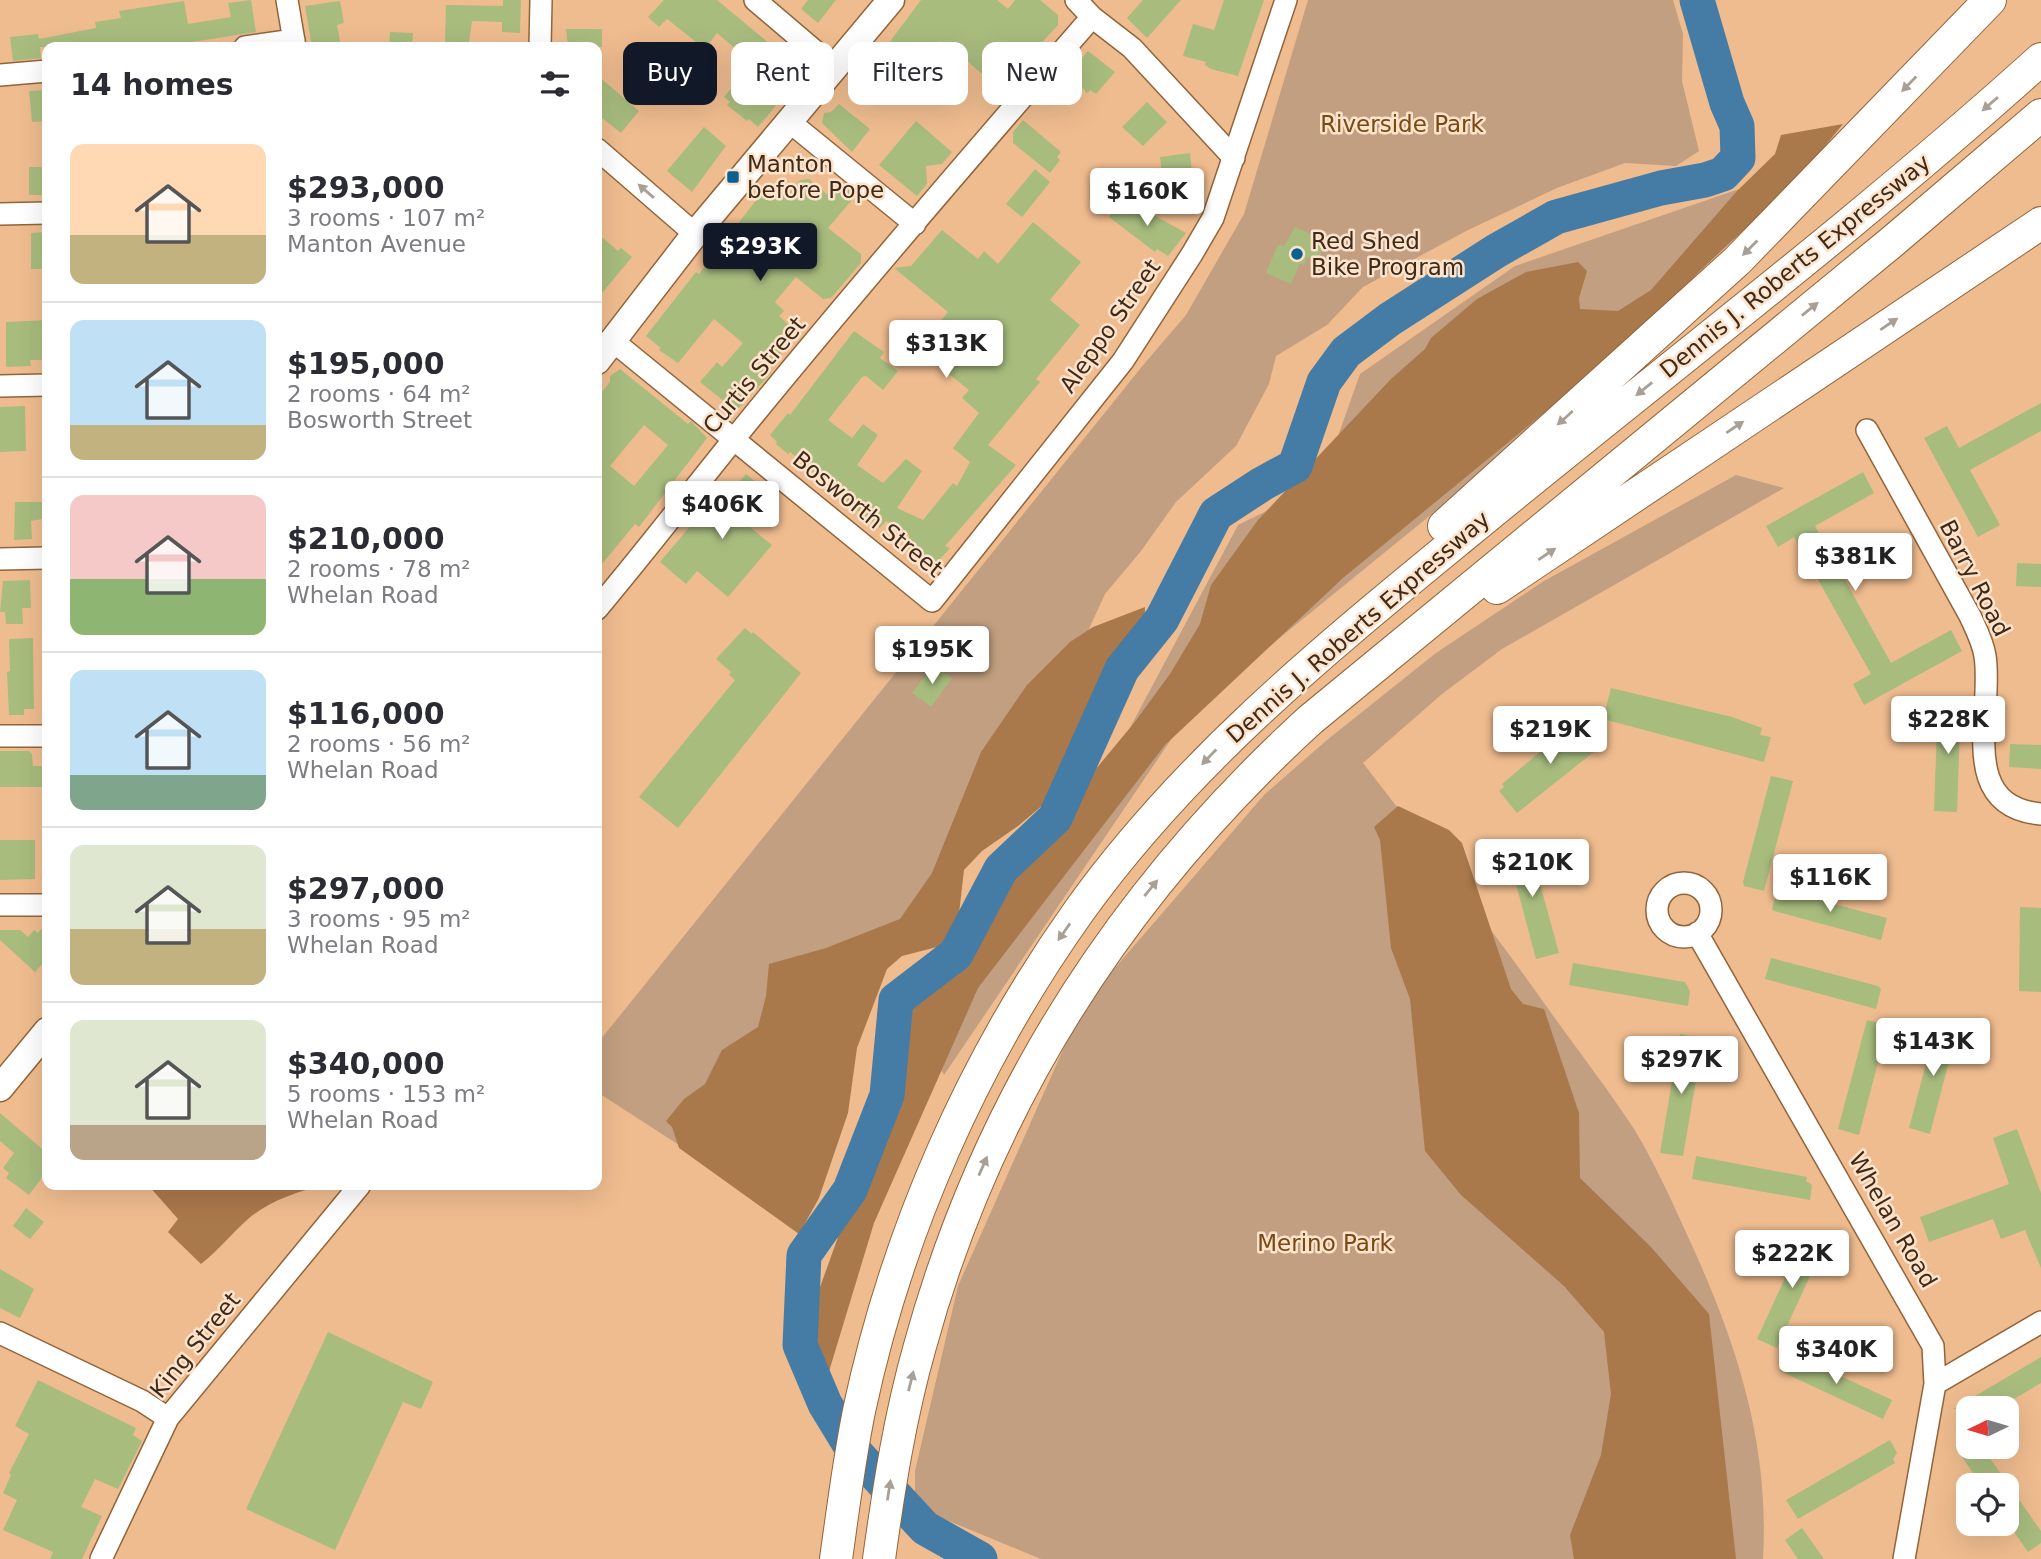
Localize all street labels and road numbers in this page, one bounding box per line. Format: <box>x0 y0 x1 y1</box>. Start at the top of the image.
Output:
street label: Dennis J. Roberts Expressway <box>1655 149 1935 383</box>
street label: Aleppo Street <box>1054 254 1166 398</box>
street label: Curtis Street <box>698 311 810 439</box>
street label: Bosworth Street <box>788 446 948 582</box>
street label: Dennis J. Roberts Expressway <box>1221 506 1495 748</box>
street label: Barry Road <box>1935 516 2015 640</box>
street label: Whelan Road <box>1844 1148 1942 1292</box>
street label: King Street <box>145 1287 245 1403</box>

